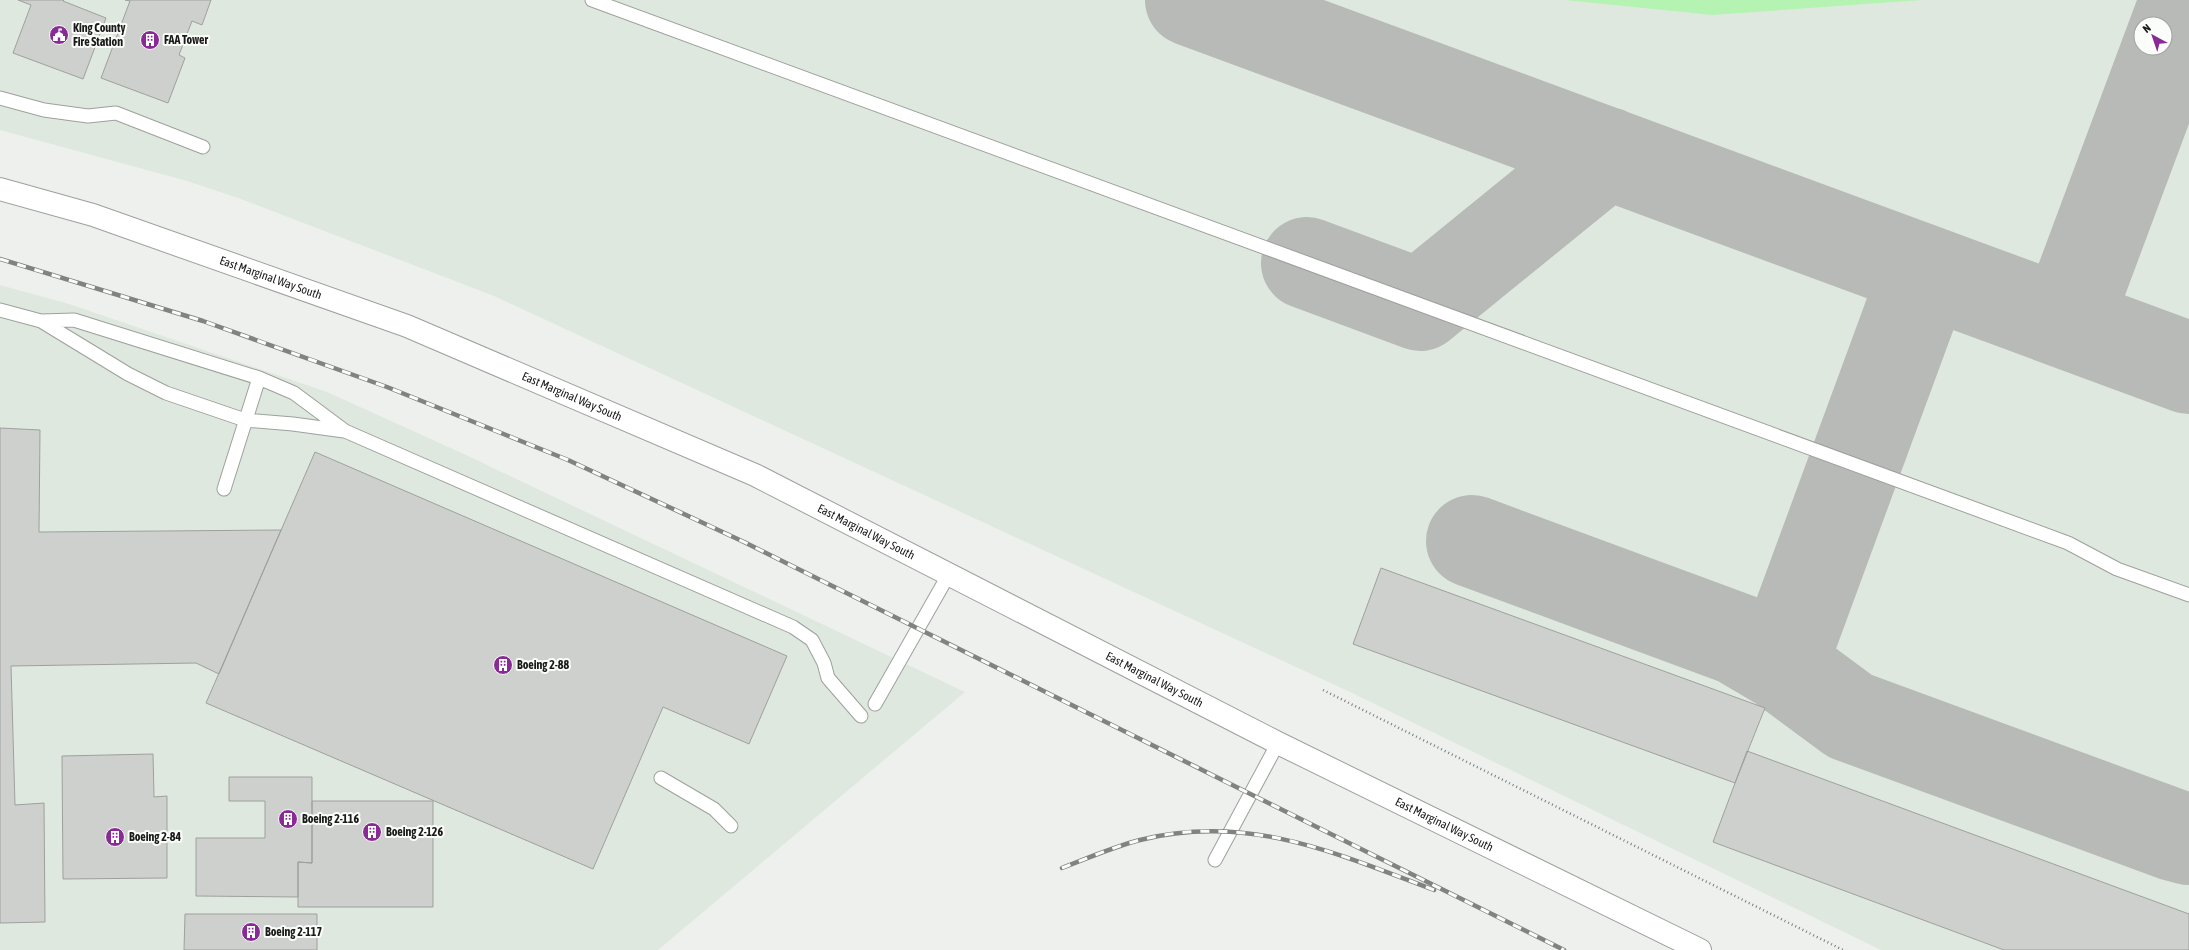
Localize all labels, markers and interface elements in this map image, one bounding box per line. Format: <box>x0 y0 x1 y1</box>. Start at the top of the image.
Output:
north arrow <box>2133 16 2173 56</box>
place label: King County Fire Station <box>73 21 125 49</box>
text: N <box>2140 22 2153 35</box>
public building icon: King County Fire Station <box>48 24 70 46</box>
building icon: FAA Tower <box>139 29 161 51</box>
place label: FAA Tower <box>164 33 209 47</box>
street label: East Marginal Way South <box>218 253 324 302</box>
street label: East Marginal Way South <box>520 369 624 424</box>
street label: East Marginal Way South <box>815 501 917 563</box>
street label: East Marginal Way South <box>1103 649 1205 710</box>
building icon: Boeing 2-88 <box>492 654 514 676</box>
place label: Boeing 2-88 <box>517 658 569 672</box>
street label: East Marginal Way South <box>1393 795 1496 854</box>
building icon: Boeing 2-116 <box>277 808 299 830</box>
place label: Boeing 2-116 <box>302 812 359 826</box>
building icon: Boeing 2-126 <box>361 821 383 843</box>
place label: Boeing 2-126 <box>386 825 443 839</box>
building icon: Boeing 2-84 <box>104 826 126 848</box>
place label: Boeing 2-84 <box>129 830 181 844</box>
building icon: Boeing 2-117 <box>240 921 262 943</box>
place label: Boeing 2-117 <box>265 925 322 939</box>

